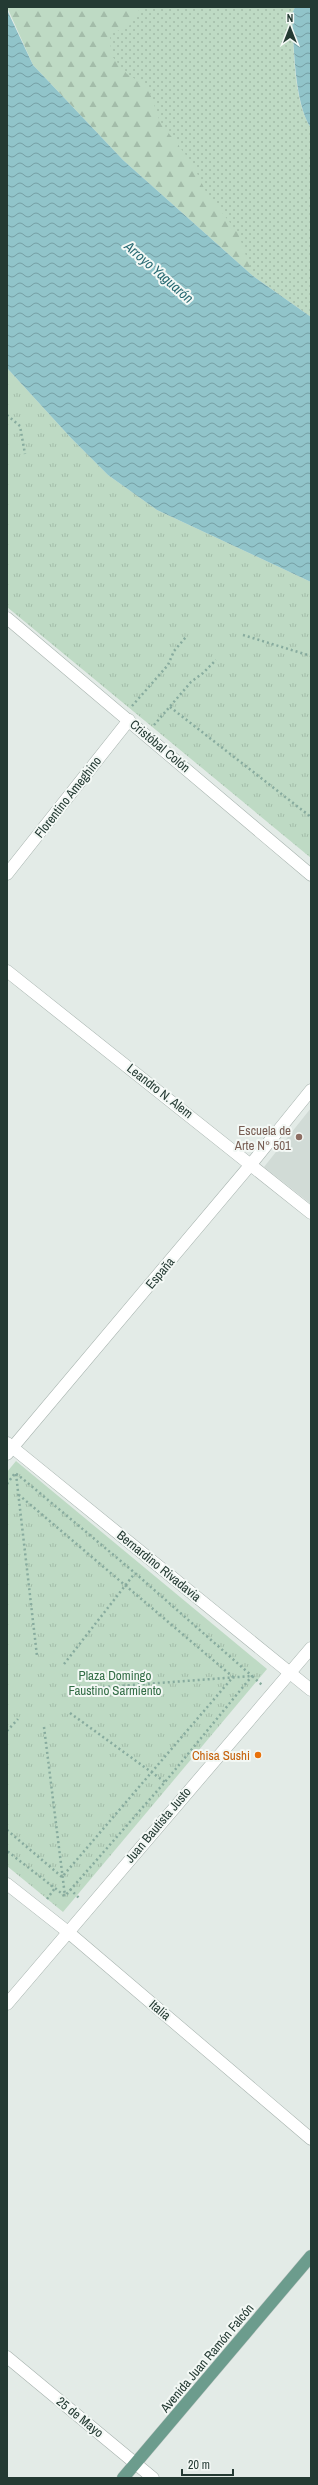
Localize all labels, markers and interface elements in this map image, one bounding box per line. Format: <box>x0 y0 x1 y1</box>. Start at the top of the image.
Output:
north arrow <box>270 8 310 48</box>
text: N <box>287 11 293 25</box>
water label: Arroyo Yaguarón <box>120 237 197 307</box>
street label: Cristóbal Colón <box>126 716 194 776</box>
street label: Florentino Ameghino <box>31 753 105 841</box>
street label: Leandro N. Alem <box>123 1060 197 1122</box>
place label: Escuela de Arte N° 501 <box>234 1122 291 1154</box>
marker: Escuela de Arte N° 501 <box>294 1132 304 1142</box>
street label: España <box>142 1254 178 1292</box>
street label: Bernardino Rivadavia <box>113 1527 205 1605</box>
park label: Plaza Domingo Faustino Sarmiento <box>68 1667 162 1699</box>
place label: Chisa Sushi <box>192 1747 250 1764</box>
marker: Chisa Sushi <box>253 1750 263 1760</box>
street label: Juan Bautista Justo <box>121 1784 195 1866</box>
street label: Italia <box>146 1996 174 2024</box>
street label: Avenida Juan Ramón Falcón <box>156 2300 258 2417</box>
street label: 25 de Mayo <box>53 2393 107 2441</box>
scale bar <box>182 2451 233 2477</box>
text: 20 m <box>188 2457 210 2473</box>

